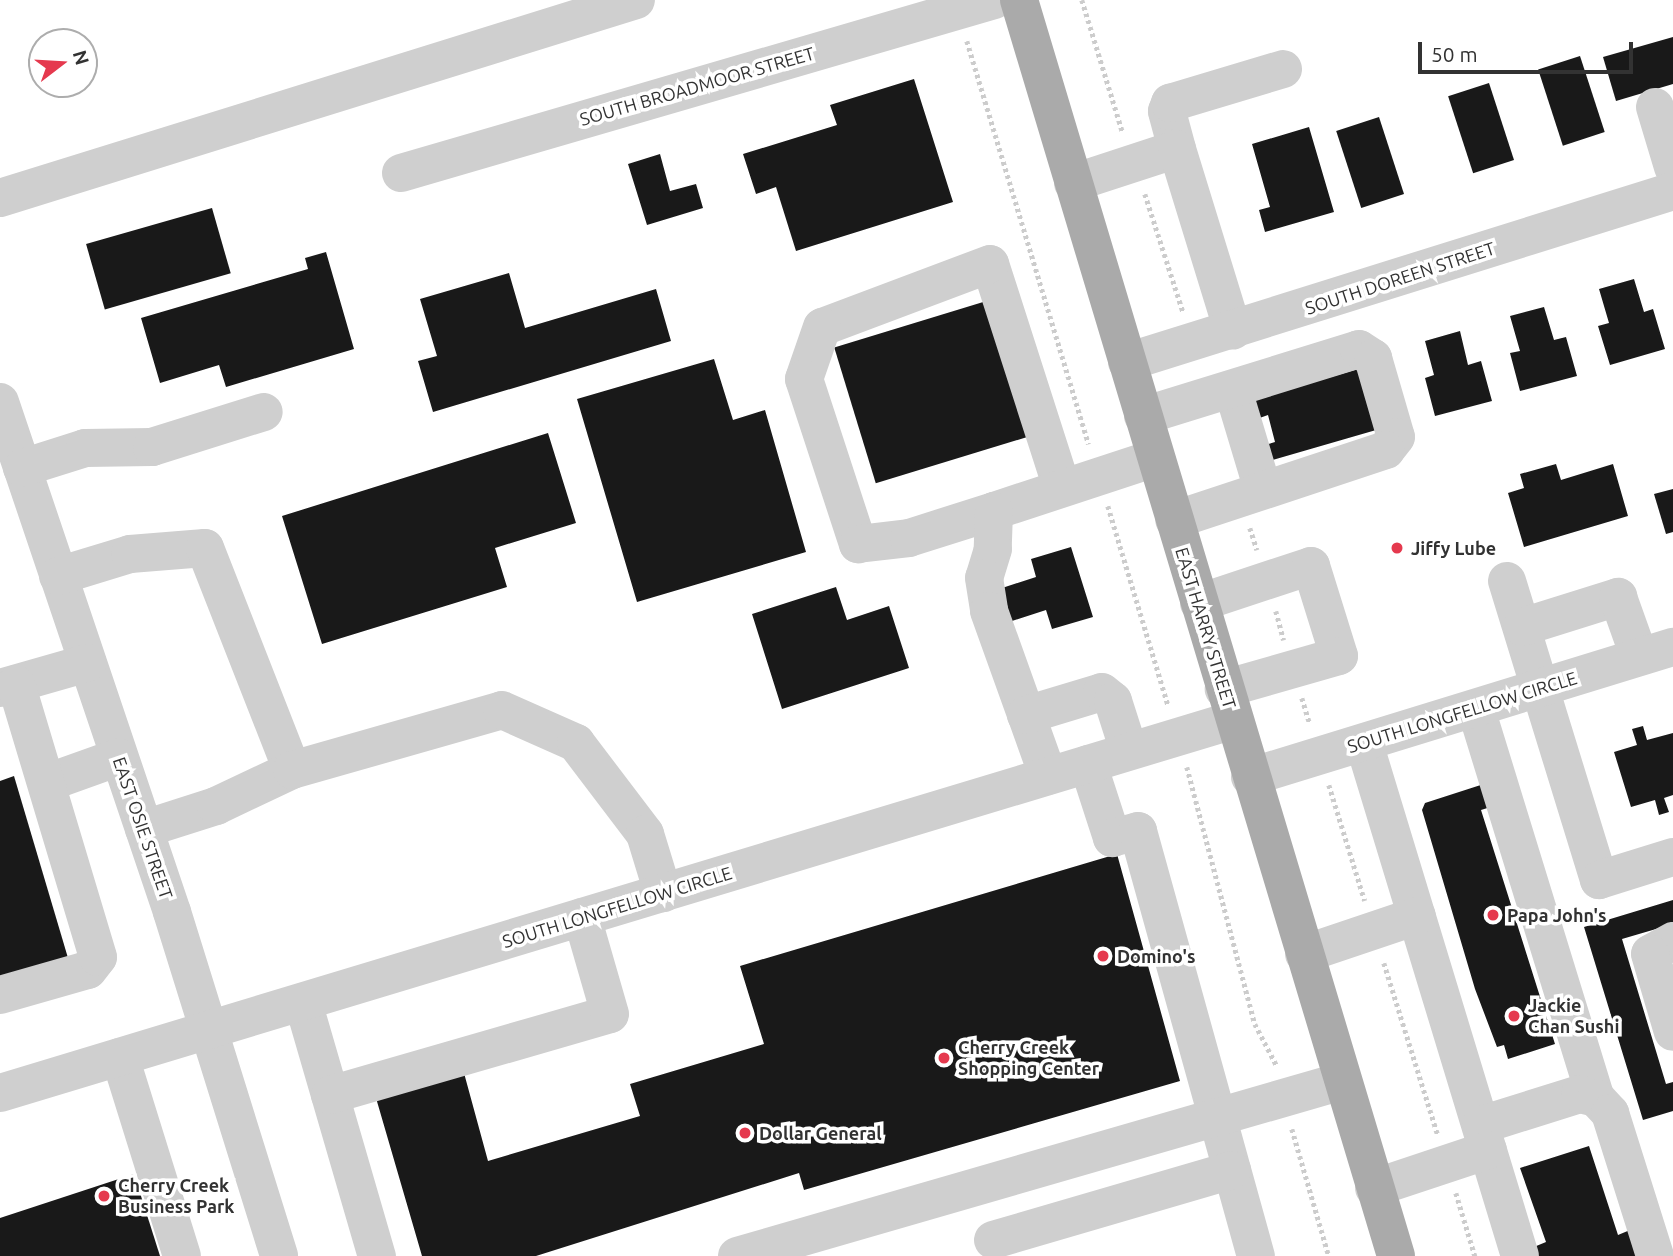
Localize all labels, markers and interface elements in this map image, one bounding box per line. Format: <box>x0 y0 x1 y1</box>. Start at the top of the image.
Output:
north arrow <box>28 28 98 98</box>
scale bar <box>1421 28 1636 72</box>
street label: SOUTH BROADMOOR STREET <box>577 42 817 130</box>
text: 50 m <box>1431 42 1478 66</box>
text: N <box>69 47 94 67</box>
street label: SOUTH DOREEN STREET <box>1302 237 1498 319</box>
place label: Jiffy Lube <box>1411 537 1496 559</box>
marker: Jiffy Lube <box>1389 540 1405 556</box>
street label: EAST HARRY STREET <box>1171 545 1241 711</box>
street label: SOUTH LONGFELLOW CIRCLE <box>1345 667 1579 757</box>
street label: EAST OSIE STREET <box>109 754 177 902</box>
street label: SOUTH LONGFELLOW CIRCLE <box>500 862 734 952</box>
place label: Papa John's <box>1507 904 1607 926</box>
marker: Papa John's <box>1485 907 1501 923</box>
place label: Domino's <box>1117 945 1195 967</box>
marker: Domino's <box>1095 948 1111 964</box>
place label: Jackie Chan Sushi <box>1528 995 1619 1038</box>
marker: Jackie Chan Sushi <box>1506 1008 1522 1024</box>
place label: Cherry Creek Shopping Center <box>958 1037 1099 1080</box>
marker: Cherry Creek Shopping Center <box>936 1050 952 1066</box>
place label: Dollar General <box>759 1122 882 1144</box>
marker: Dollar General <box>737 1125 753 1141</box>
place label: Cherry Creek Business Park <box>118 1175 234 1218</box>
marker: Cherry Creek Business Park <box>96 1188 112 1204</box>

